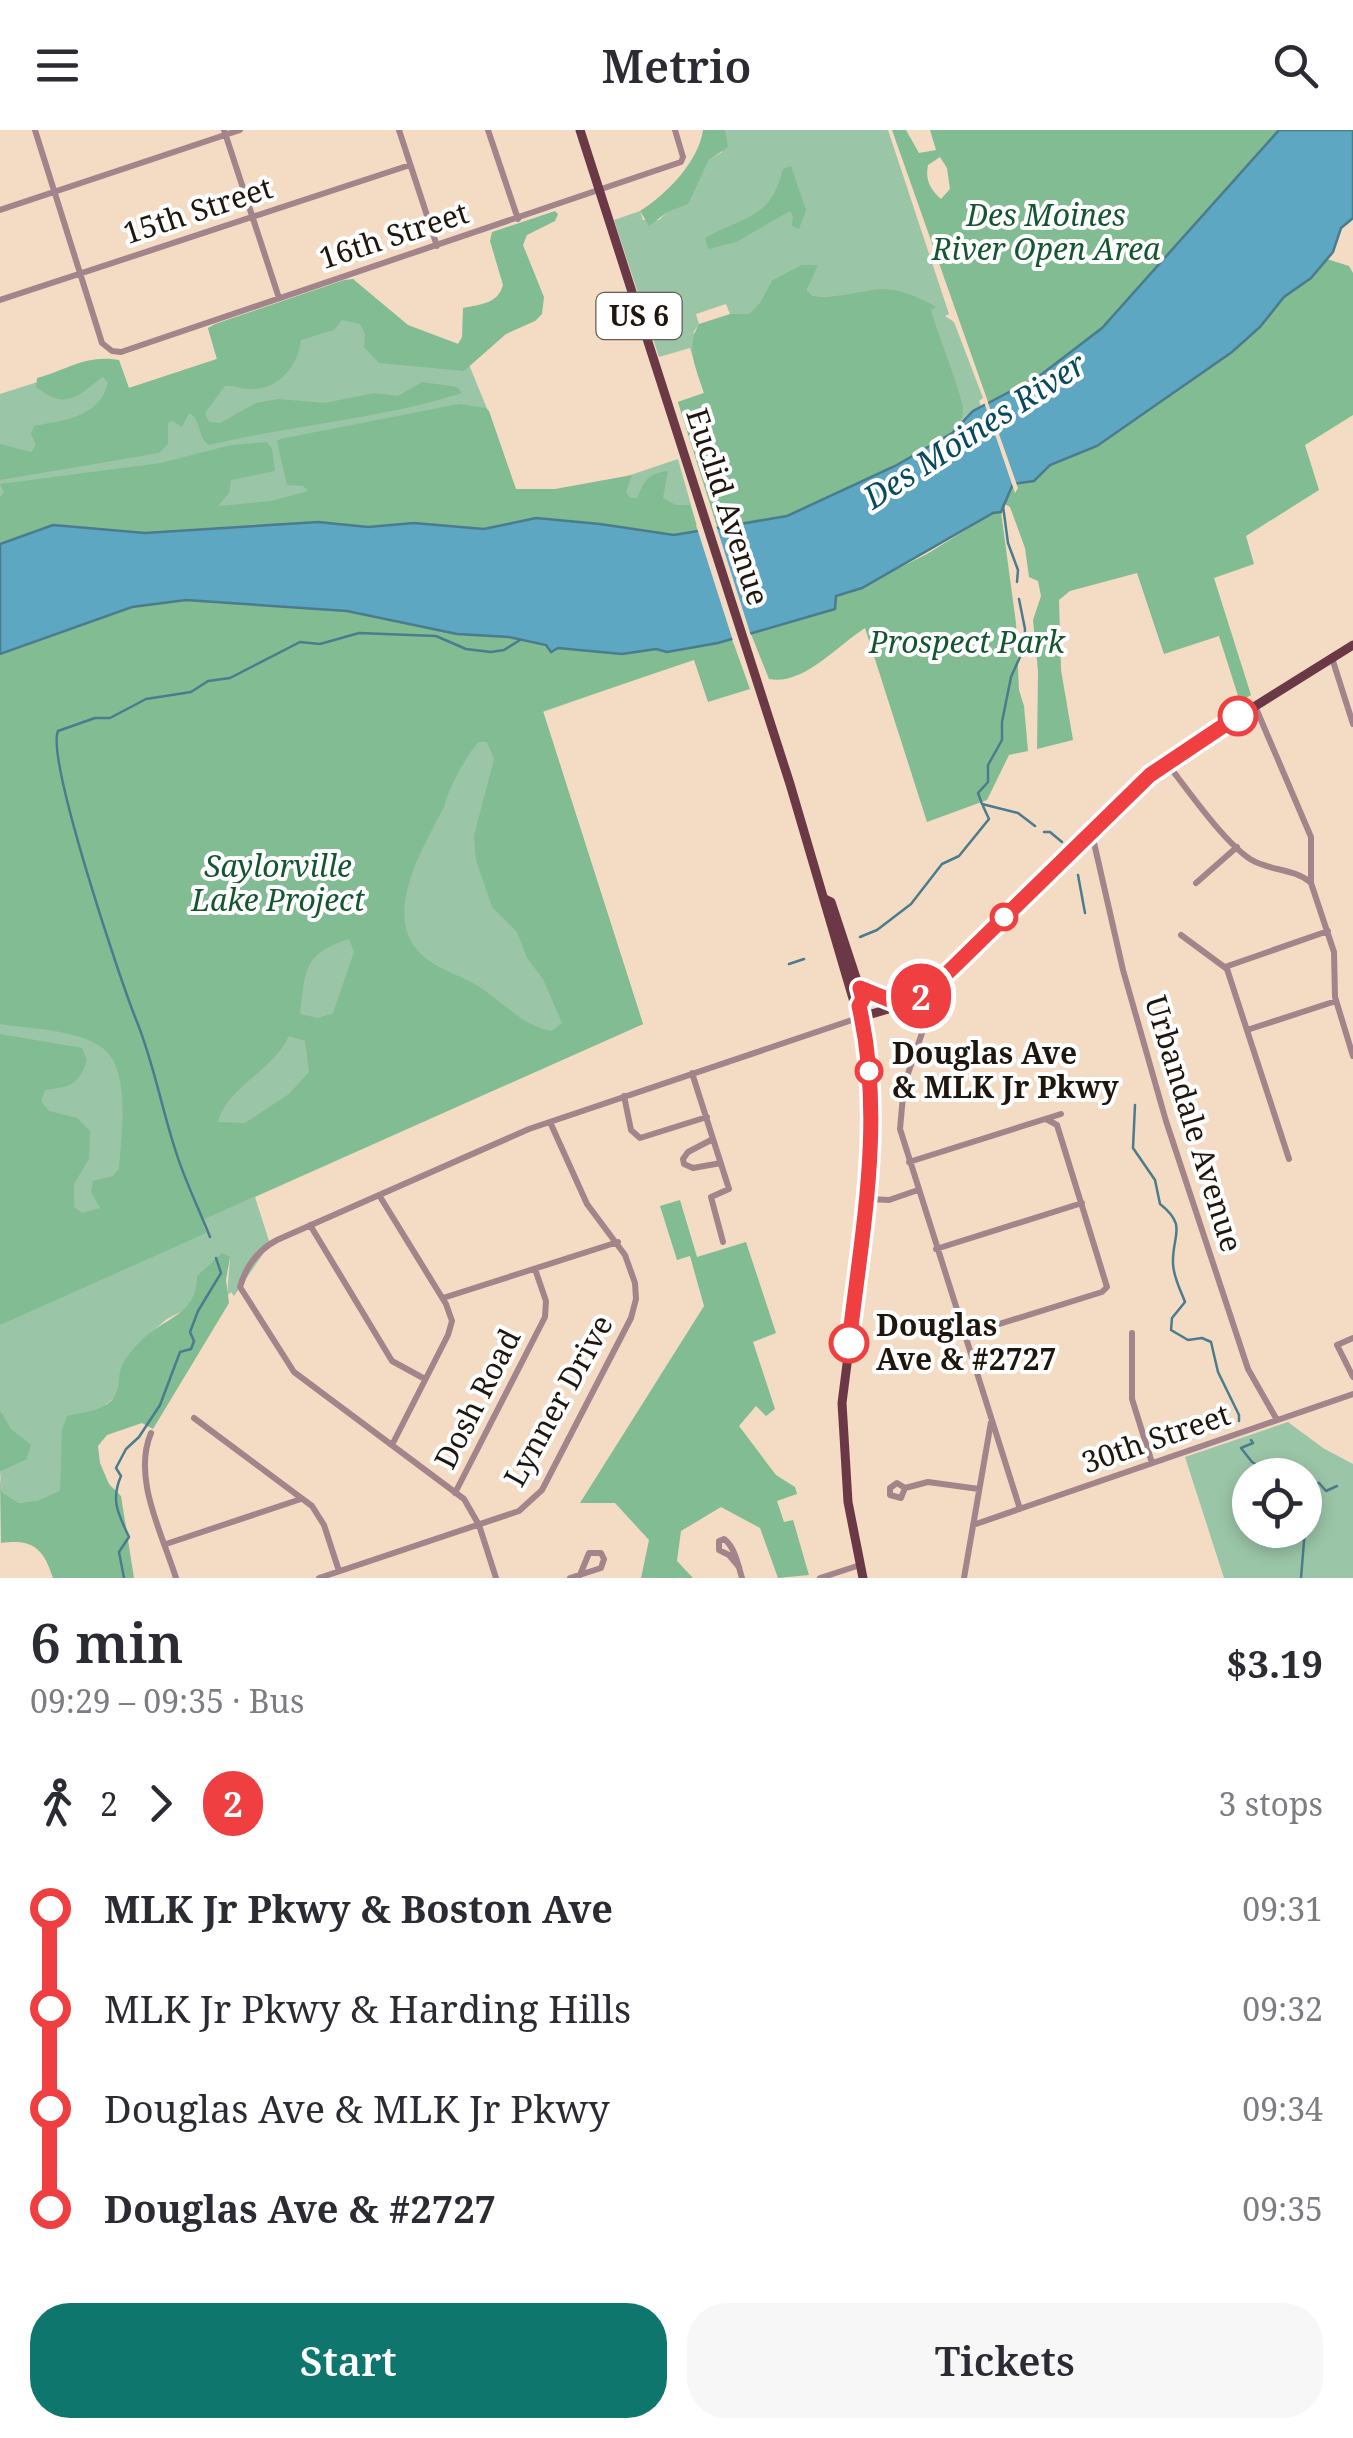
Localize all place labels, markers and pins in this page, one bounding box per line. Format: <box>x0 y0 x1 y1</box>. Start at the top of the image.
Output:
unlabelled marker <box>1219 697 1257 735</box>
unlabelled marker <box>991 904 1017 930</box>
place label: Douglas Ave & MLK Jr Pkwy <box>892 1032 1119 1107</box>
marker: Douglas Ave & MLK Jr Pkwy <box>856 1058 882 1084</box>
place label: Douglas Ave & #2727 <box>876 1304 1057 1379</box>
marker: Douglas Ave & #2727 <box>830 1324 868 1362</box>

